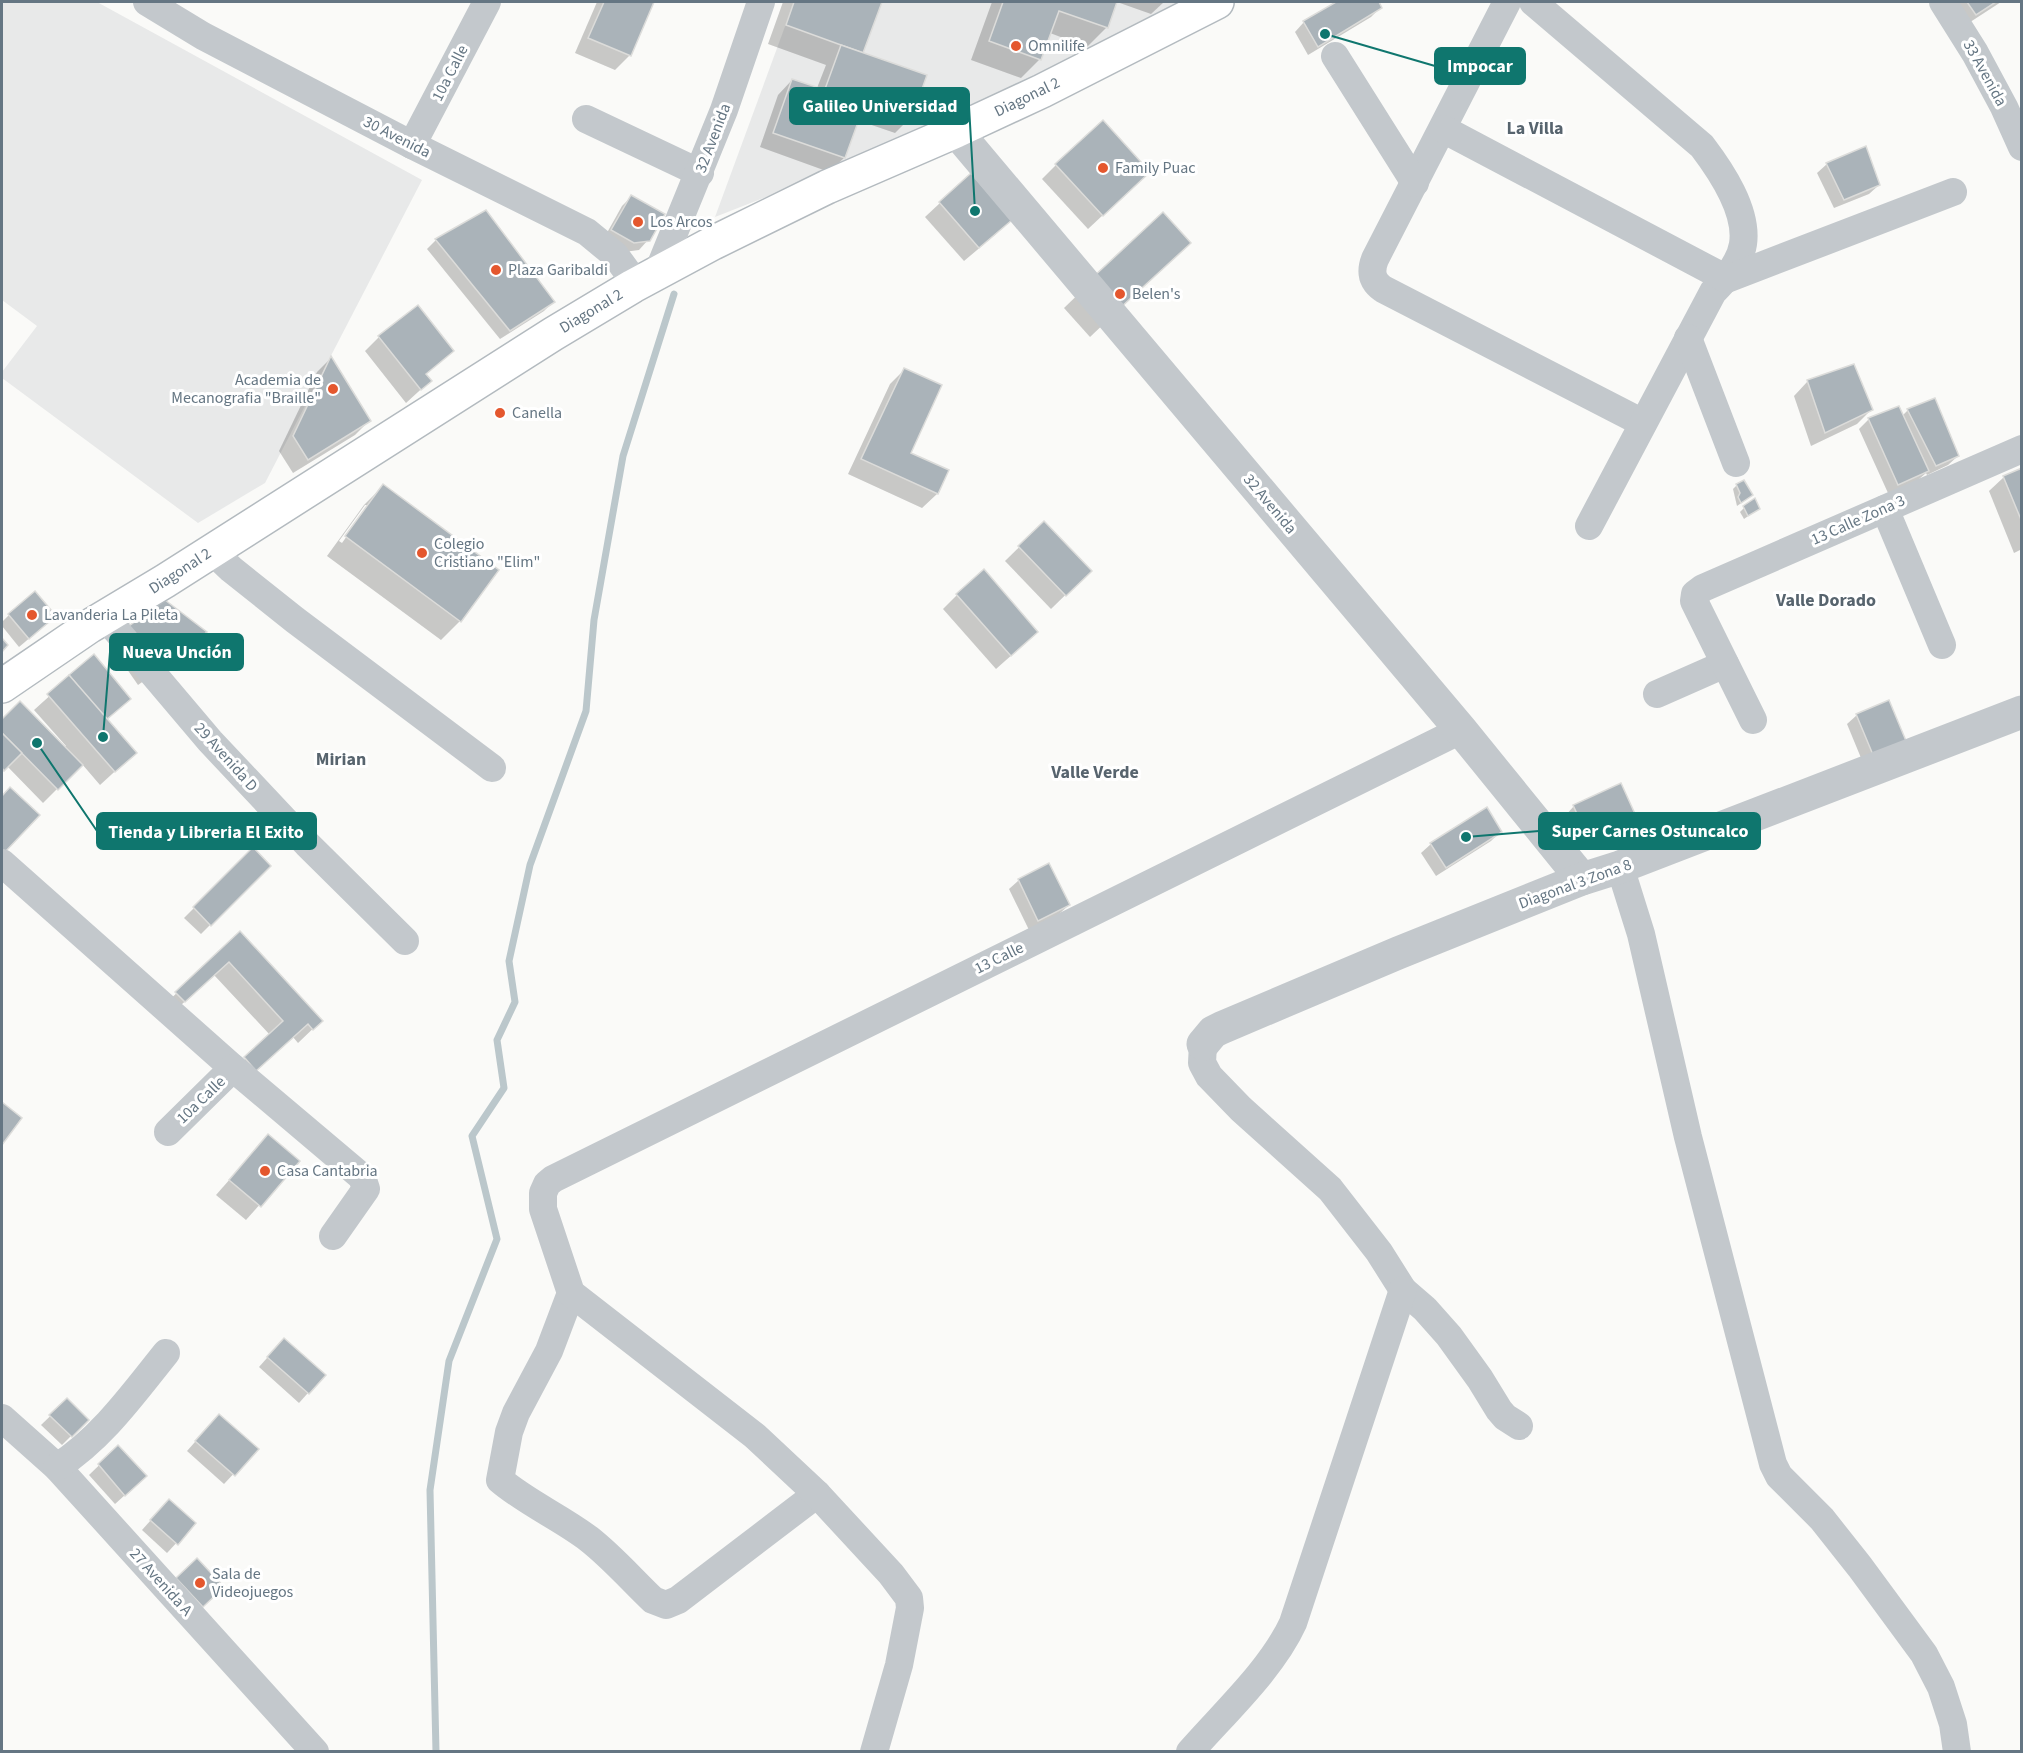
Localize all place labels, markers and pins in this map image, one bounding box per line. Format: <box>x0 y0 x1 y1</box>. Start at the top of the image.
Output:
place label: Omnilife <box>1028 35 1085 57</box>
marker: Omnilife <box>1009 39 1023 53</box>
callout: Impocar <box>1435 48 1525 84</box>
callout: Galileo Universidad <box>790 88 969 124</box>
place label: Family Puac <box>1115 157 1196 179</box>
marker: Family Puac <box>1096 161 1110 175</box>
place label: Los Arcos <box>650 211 713 233</box>
marker: Los Arcos <box>631 215 645 229</box>
place label: Plaza Garibaldi <box>508 259 608 281</box>
marker: Plaza Garibaldi <box>489 263 503 277</box>
place label: Belen's <box>1132 283 1181 305</box>
marker: Belen's <box>1113 287 1127 301</box>
place label: Academia de Mecanografia "Braille" <box>171 369 321 409</box>
marker: Academia de Mecanografia "Braille" <box>326 382 340 396</box>
place label: Canella <box>512 402 562 424</box>
marker: Canella <box>493 406 507 420</box>
place label: Colegio Cristiano "Elim" <box>434 533 540 573</box>
marker: Colegio Cristiano "Elim" <box>415 546 429 560</box>
place label: Lavanderia La Pileta <box>44 604 178 626</box>
marker: Lavanderia La Pileta <box>25 608 39 622</box>
callout: Nueva Unción <box>110 634 243 670</box>
callout: Tienda y Libreria El Exito <box>97 813 316 849</box>
callout: Super Carnes Ostuncalco <box>1539 813 1760 849</box>
place label: Casa Cantabria <box>277 1160 378 1182</box>
marker: Casa Cantabria <box>258 1164 272 1178</box>
place label: Sala de Videojuegos <box>212 1563 294 1603</box>
marker: Sala de Videojuegos <box>193 1576 207 1590</box>

